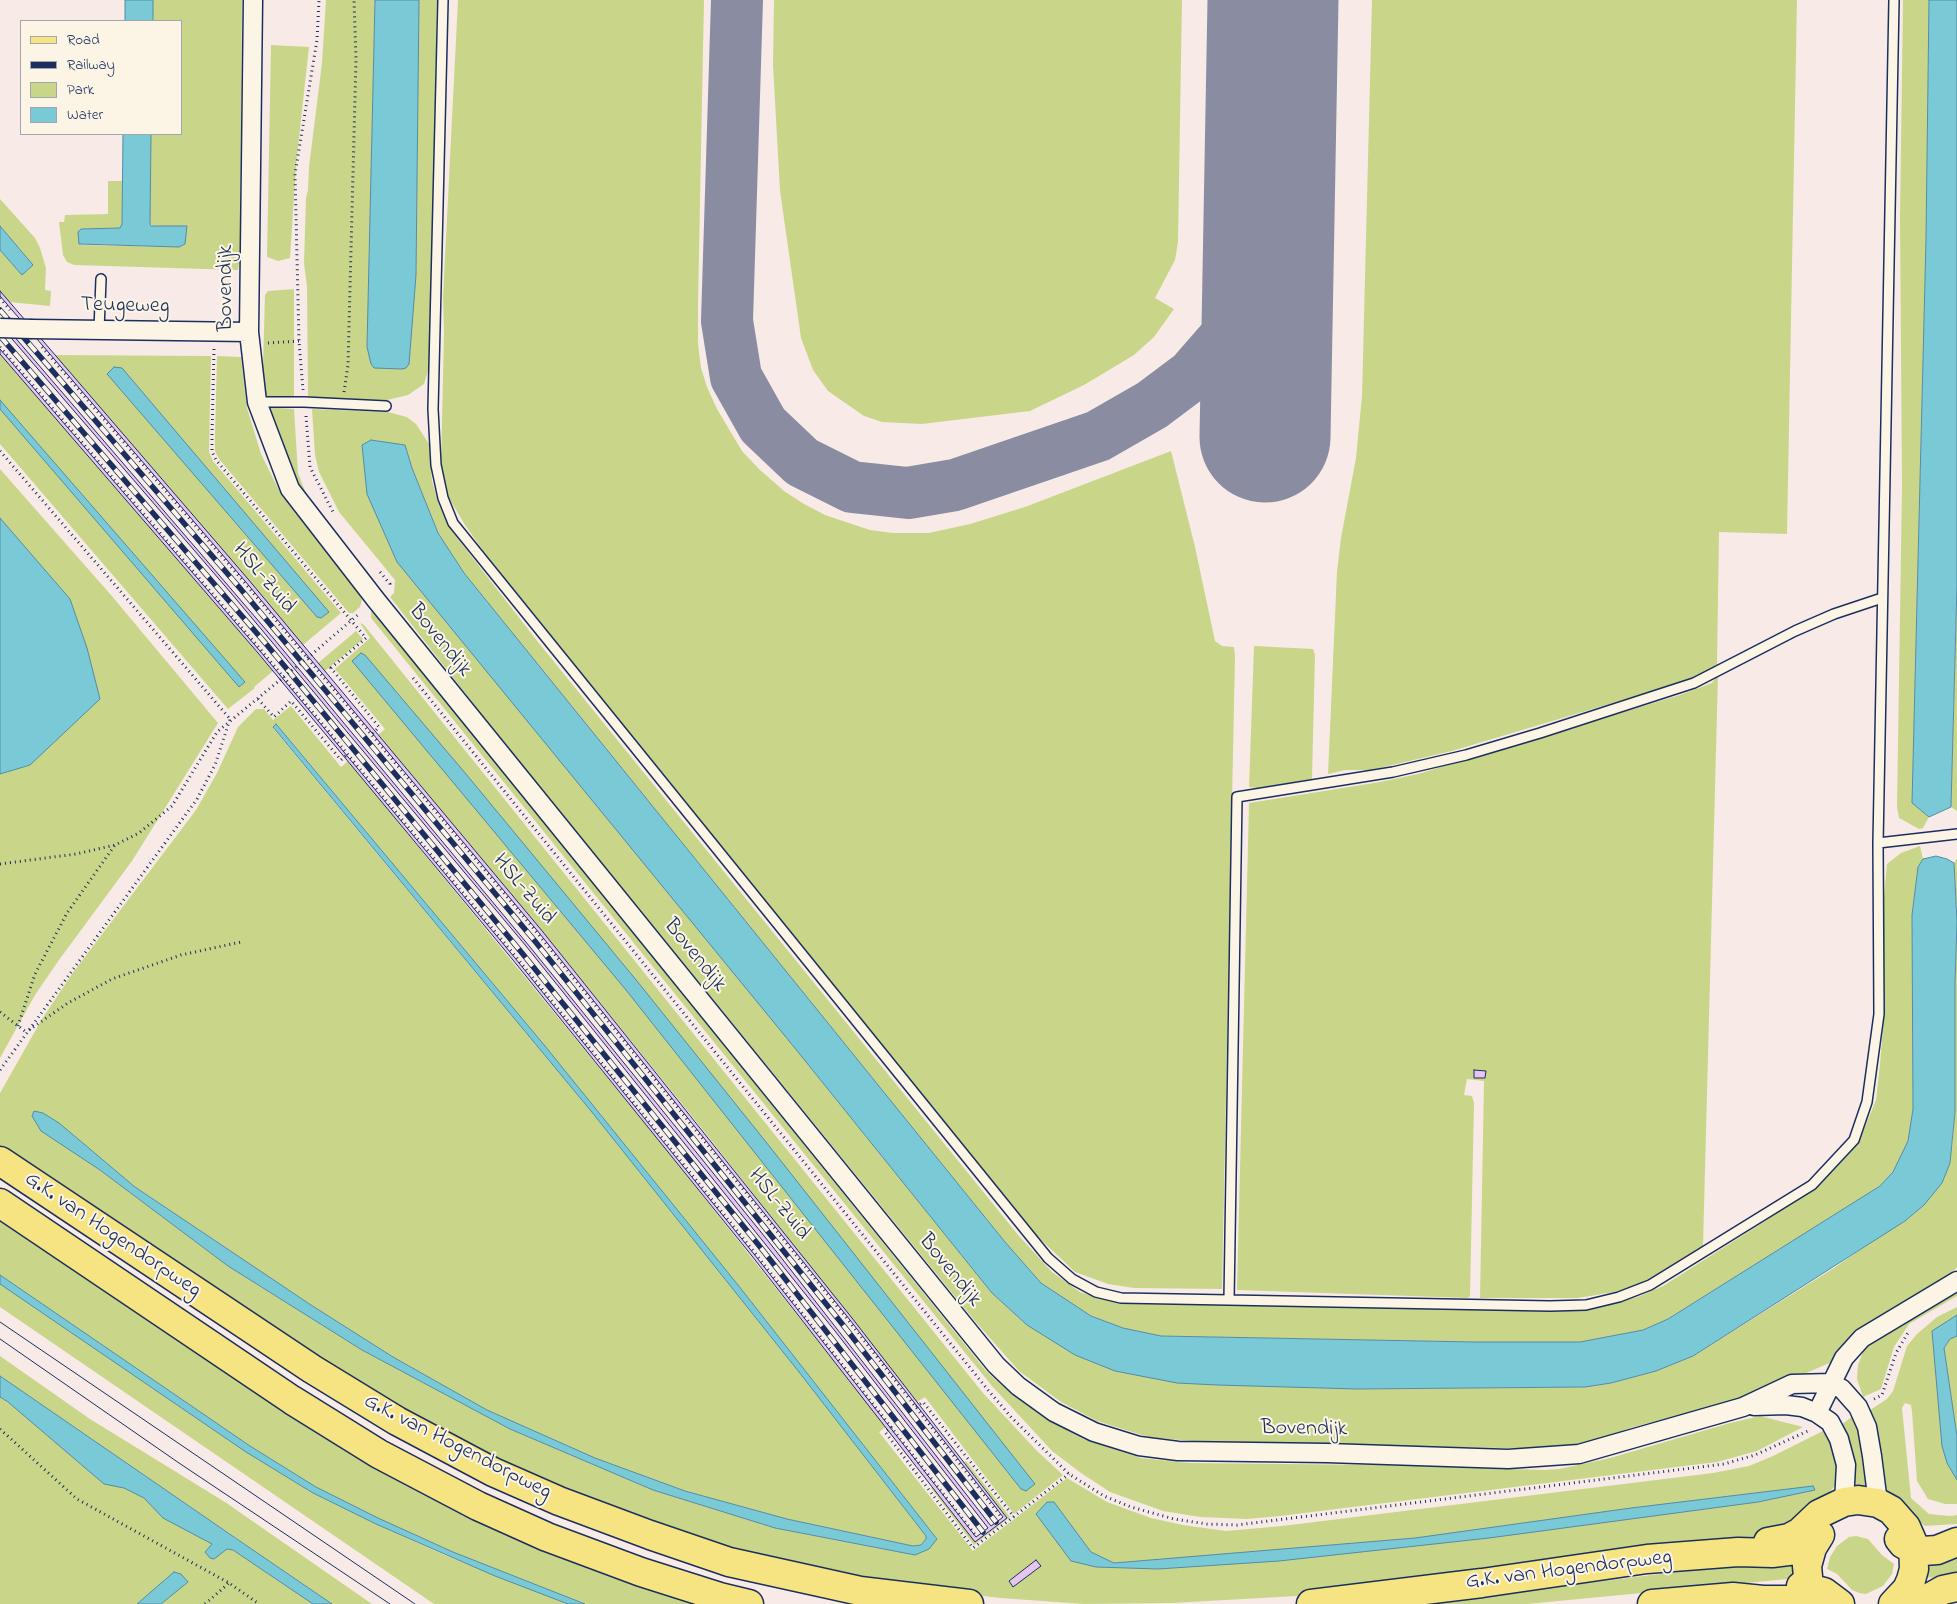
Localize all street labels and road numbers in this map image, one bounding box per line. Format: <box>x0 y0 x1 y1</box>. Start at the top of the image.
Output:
street label: Bovendijk <box>214 245 240 331</box>
street label: Teugeweg <box>80 293 170 321</box>
street label: HSL-Zuid <box>226 538 300 620</box>
street label: Bovendijk <box>402 599 476 683</box>
street label: HSL-Zuid <box>486 849 560 931</box>
street label: Bovendijk <box>657 914 731 998</box>
street label: HSL-Zuid <box>741 1164 815 1246</box>
street label: G.K. van Hogendorpweg <box>19 1167 205 1305</box>
street label: Bovendijk <box>912 1229 986 1313</box>
street label: G.K. van Hogendorpweg <box>359 1389 555 1507</box>
street label: Bovendijk <box>1261 1416 1347 1444</box>
street label: G.K. van Hogendorpweg <box>1465 1545 1673 1597</box>

